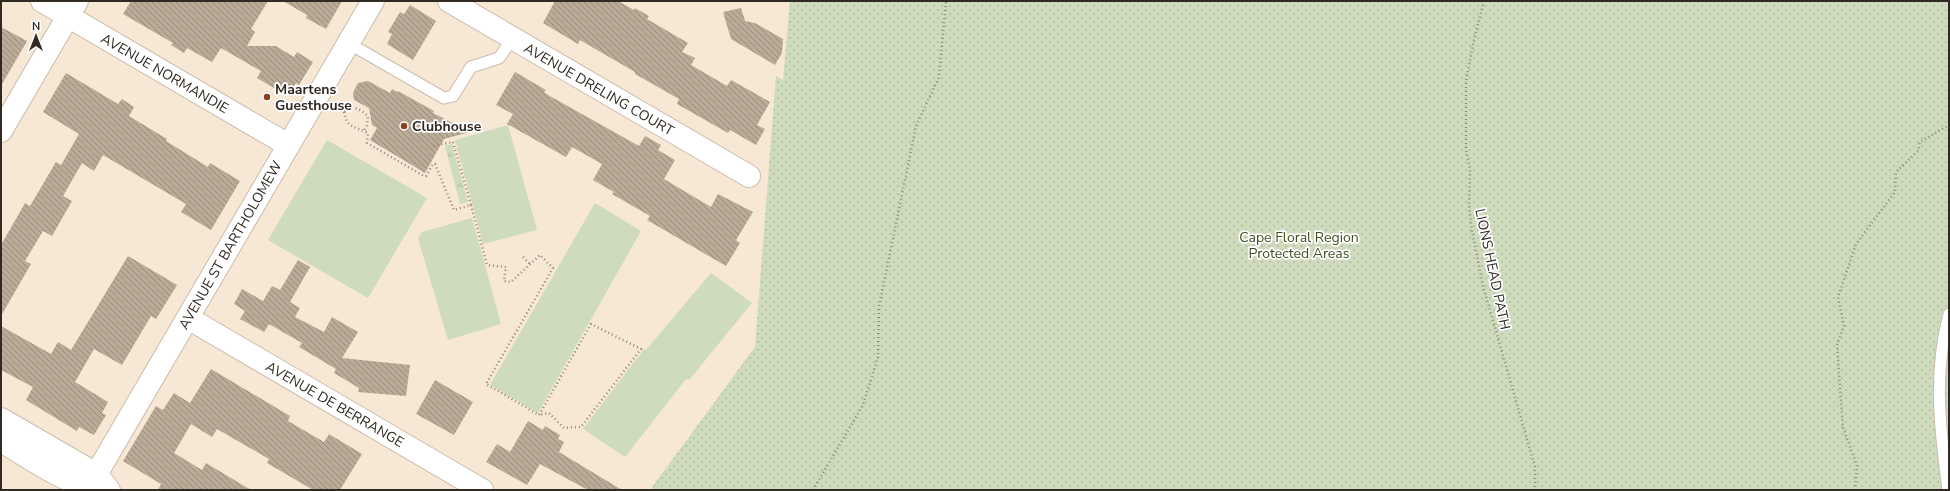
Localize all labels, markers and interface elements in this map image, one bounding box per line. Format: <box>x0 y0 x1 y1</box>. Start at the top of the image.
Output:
north arrow <box>16 16 56 56</box>
text: N <box>32 19 40 34</box>
street label: AVENUE NORMANDIE <box>97 29 232 118</box>
street label: AVENUE DRELING COURT <box>520 39 678 141</box>
place label: Maartens Guesthouse <box>275 80 352 115</box>
marker: Maartens Guesthouse <box>262 92 272 102</box>
place label: Clubhouse <box>412 117 482 136</box>
marker: Clubhouse <box>399 121 409 131</box>
street label: AVENUE ST BARTHOLOMEW <box>174 157 287 333</box>
street label: LIONS HEAD PATH <box>1470 207 1515 331</box>
park label: Cape Floral Region Protected Areas <box>1239 228 1359 263</box>
street label: AVENUE DE BERRANGE <box>262 357 407 452</box>

